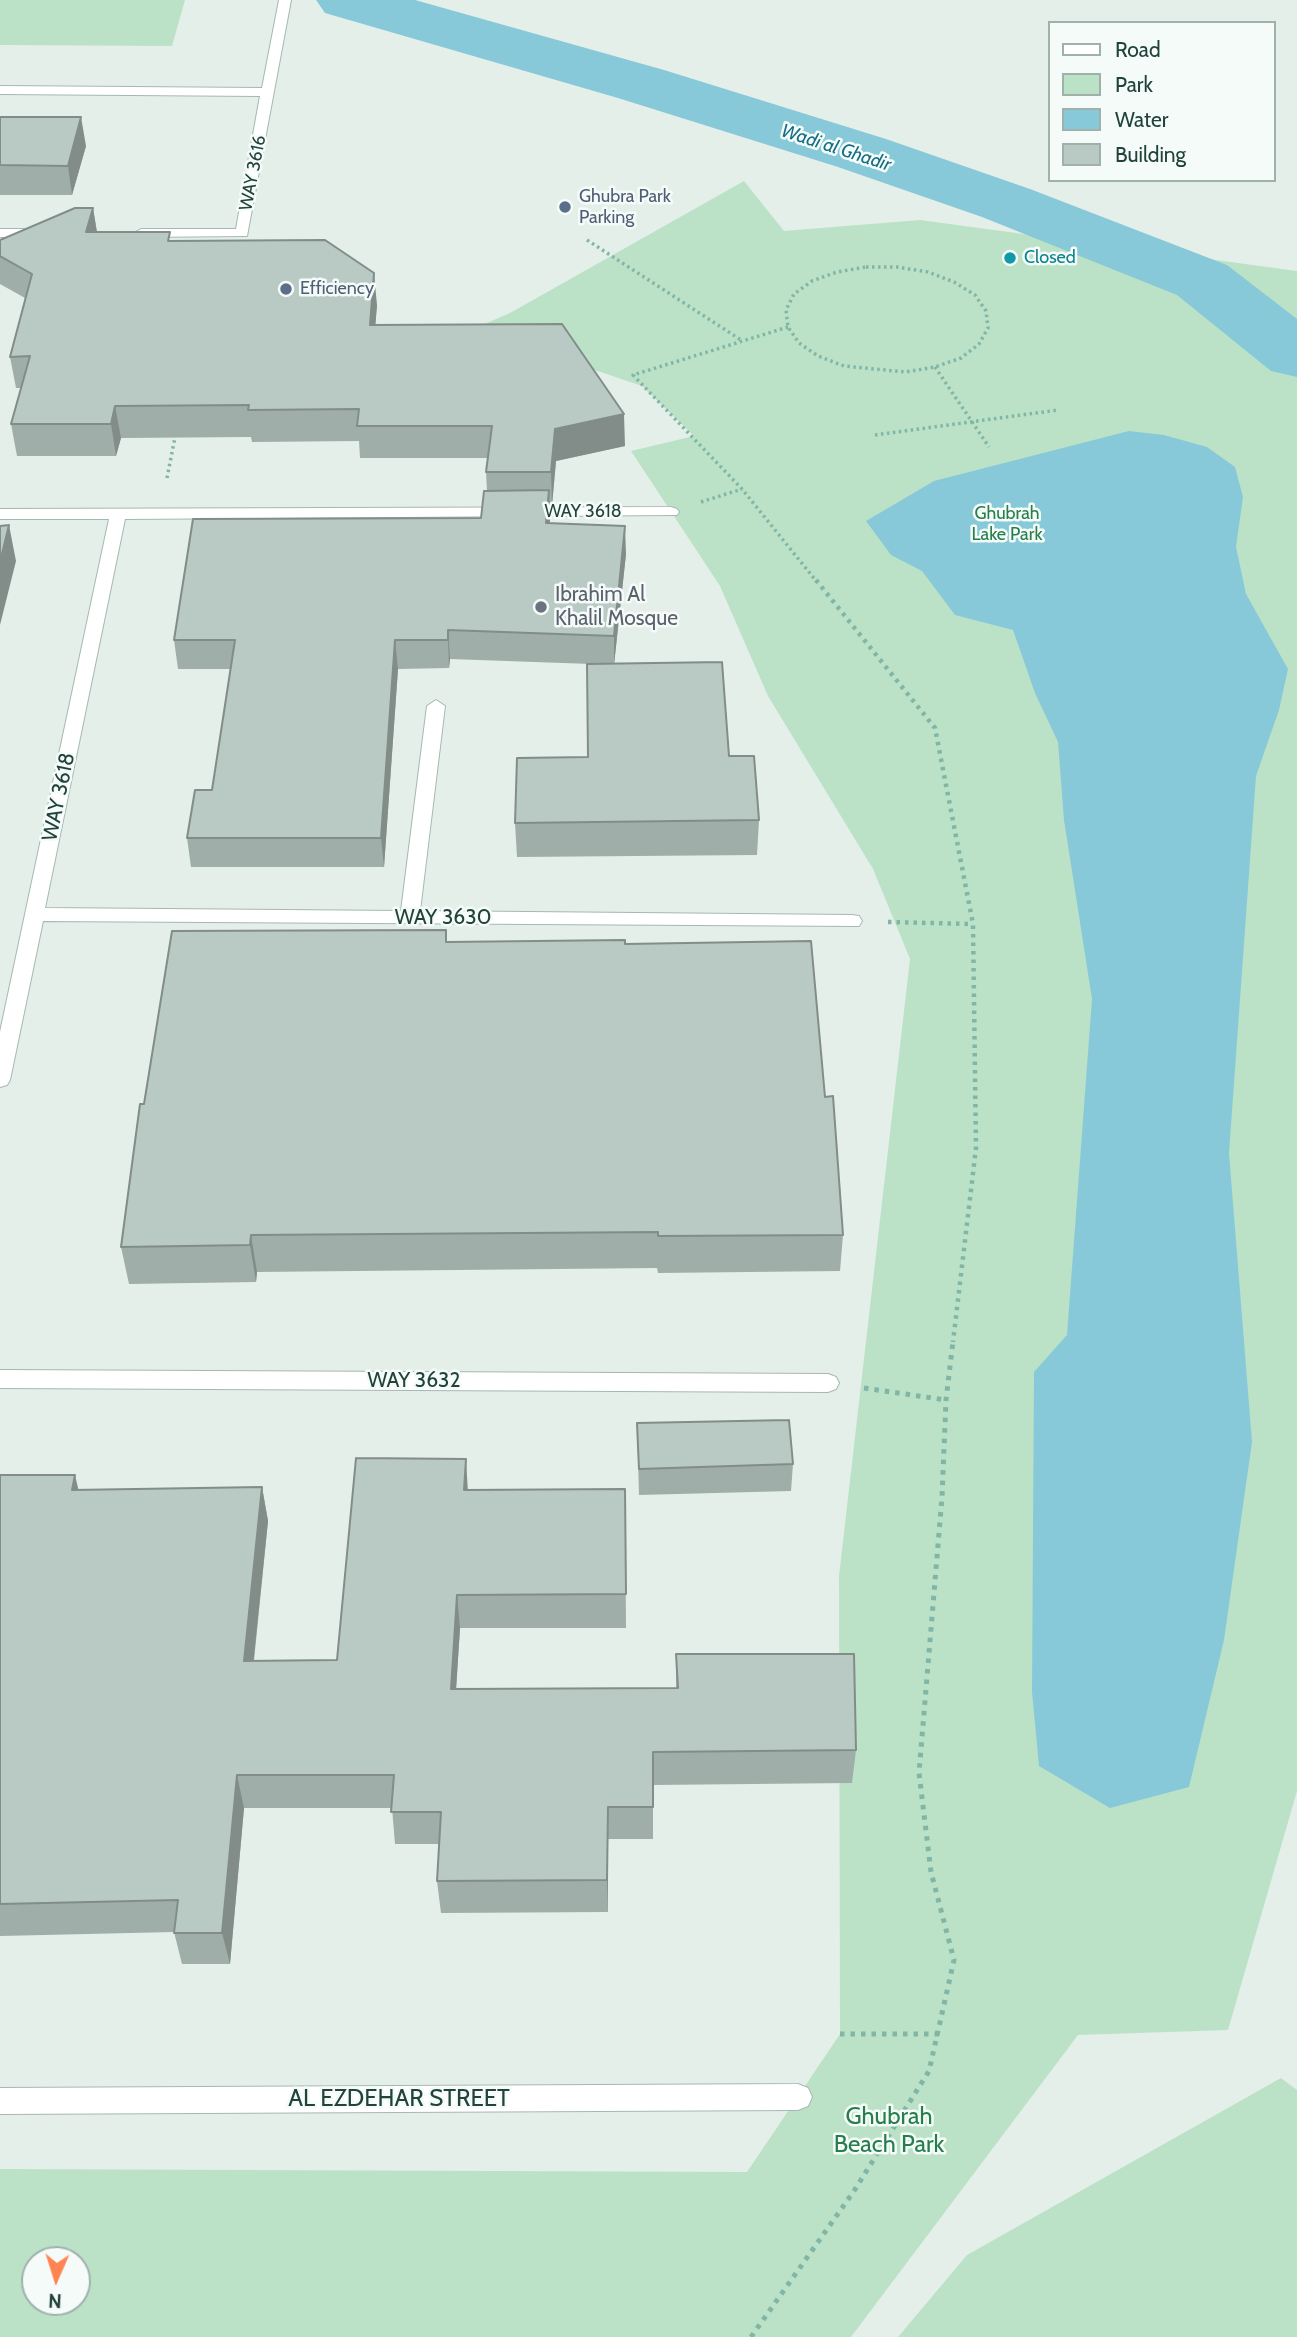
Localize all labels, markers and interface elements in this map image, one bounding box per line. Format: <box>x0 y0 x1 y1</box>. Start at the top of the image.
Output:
legend <box>1048 21 1276 182</box>
text: Road <box>1115 37 1161 62</box>
text: Park <box>1115 72 1153 97</box>
text: Water <box>1115 107 1168 132</box>
water label: Wadi al Ghadir <box>778 120 894 176</box>
street label: WAY 3616 <box>235 133 271 213</box>
text: Building <box>1115 142 1186 167</box>
place label: Ghubra Park Parking <box>579 186 671 228</box>
marker: Ghubra Park Parking <box>557 199 573 215</box>
place label: Closed <box>1024 247 1076 269</box>
marker: Closed <box>1002 250 1018 266</box>
place label: Efficiency <box>300 278 374 300</box>
marker: Efficiency <box>278 281 294 297</box>
street label: WAY 3618 <box>544 501 622 523</box>
park label: Ghubrah Lake Park <box>971 503 1043 546</box>
place label: Ibrahim Al Khalil Mosque <box>555 582 678 632</box>
marker: Ibrahim Al Khalil Mosque <box>533 599 549 615</box>
street label: WAY 3618 <box>37 750 81 844</box>
street label: WAY 3630 <box>395 905 491 931</box>
street label: WAY 3632 <box>368 1368 460 1394</box>
street label: AL EZDEHAR STREET <box>288 2085 510 2113</box>
park label: Ghubrah Beach Park <box>834 2103 944 2159</box>
north arrow <box>21 2246 91 2316</box>
text: N <box>48 2289 62 2312</box>

